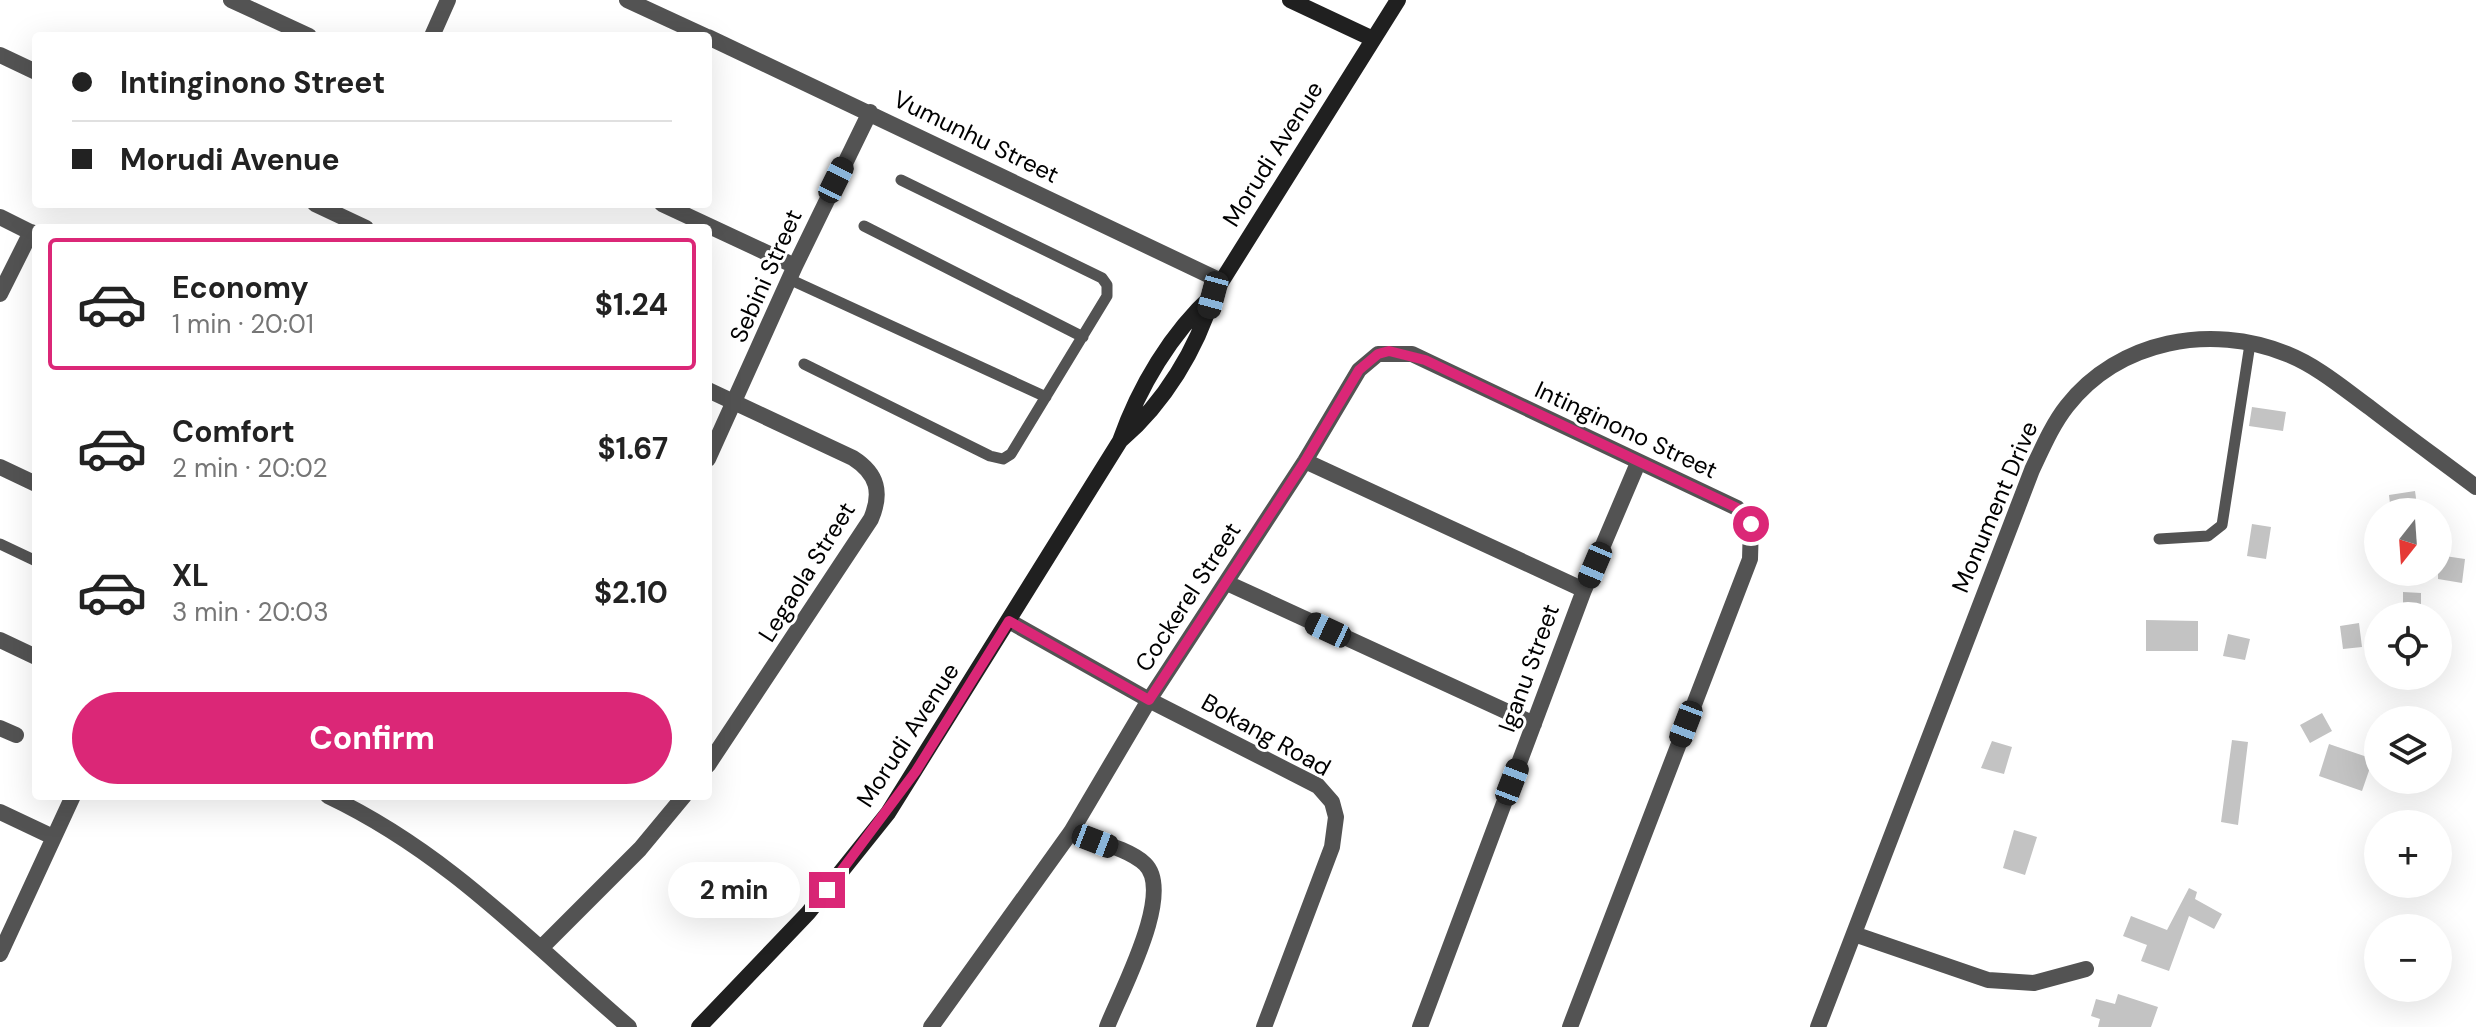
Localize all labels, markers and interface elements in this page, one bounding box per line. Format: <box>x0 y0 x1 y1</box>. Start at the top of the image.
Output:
text: Intinginono Street <box>120 63 385 102</box>
street label: Morudi Avenue <box>1216 75 1330 232</box>
street label: Vumunhu Street <box>888 83 1064 190</box>
text: Morudi Avenue <box>120 140 340 179</box>
car <box>815 153 857 207</box>
street label: Sebini Street <box>722 205 809 347</box>
icon: car <box>76 268 148 340</box>
text: Economy <box>172 268 309 307</box>
car <box>1195 269 1231 321</box>
text: $1.24 <box>595 285 668 324</box>
text: 1 min · 20:01 <box>172 307 314 341</box>
street label: Intinginono Street <box>1530 374 1722 485</box>
icon: car <box>76 412 148 484</box>
text: Comfort <box>172 412 295 451</box>
street label: Monument Drive <box>1944 416 2045 597</box>
text: $1.67 <box>597 429 668 468</box>
text: 2 min · 20:02 <box>172 451 327 485</box>
street label: Legaola Street <box>751 496 862 647</box>
north arrow <box>2364 498 2452 586</box>
map controls <box>2364 498 2452 1002</box>
route start <box>1733 506 1769 542</box>
street label: Cockerel Street <box>1128 516 1247 677</box>
car <box>1575 538 1615 592</box>
icon: car <box>76 556 148 628</box>
text: XL <box>172 556 209 595</box>
text: $2.10 <box>594 573 668 612</box>
text: 3 min · 20:03 <box>172 595 329 629</box>
street label: Iganu Street <box>1491 600 1566 736</box>
button: locate <box>2364 602 2452 690</box>
car <box>1301 609 1355 651</box>
street label: Morudi Avenue <box>849 657 966 813</box>
street label: Bokang Road <box>1196 686 1336 783</box>
button: Confirm <box>72 692 672 784</box>
car <box>1666 697 1706 751</box>
button: layers <box>2364 706 2452 794</box>
car <box>1492 755 1532 809</box>
button: + <box>2364 810 2452 898</box>
car <box>1068 821 1122 861</box>
callout: 2 min <box>667 862 799 918</box>
route end <box>809 872 845 908</box>
text: 2 min <box>700 873 768 907</box>
button: − <box>2364 914 2452 1002</box>

